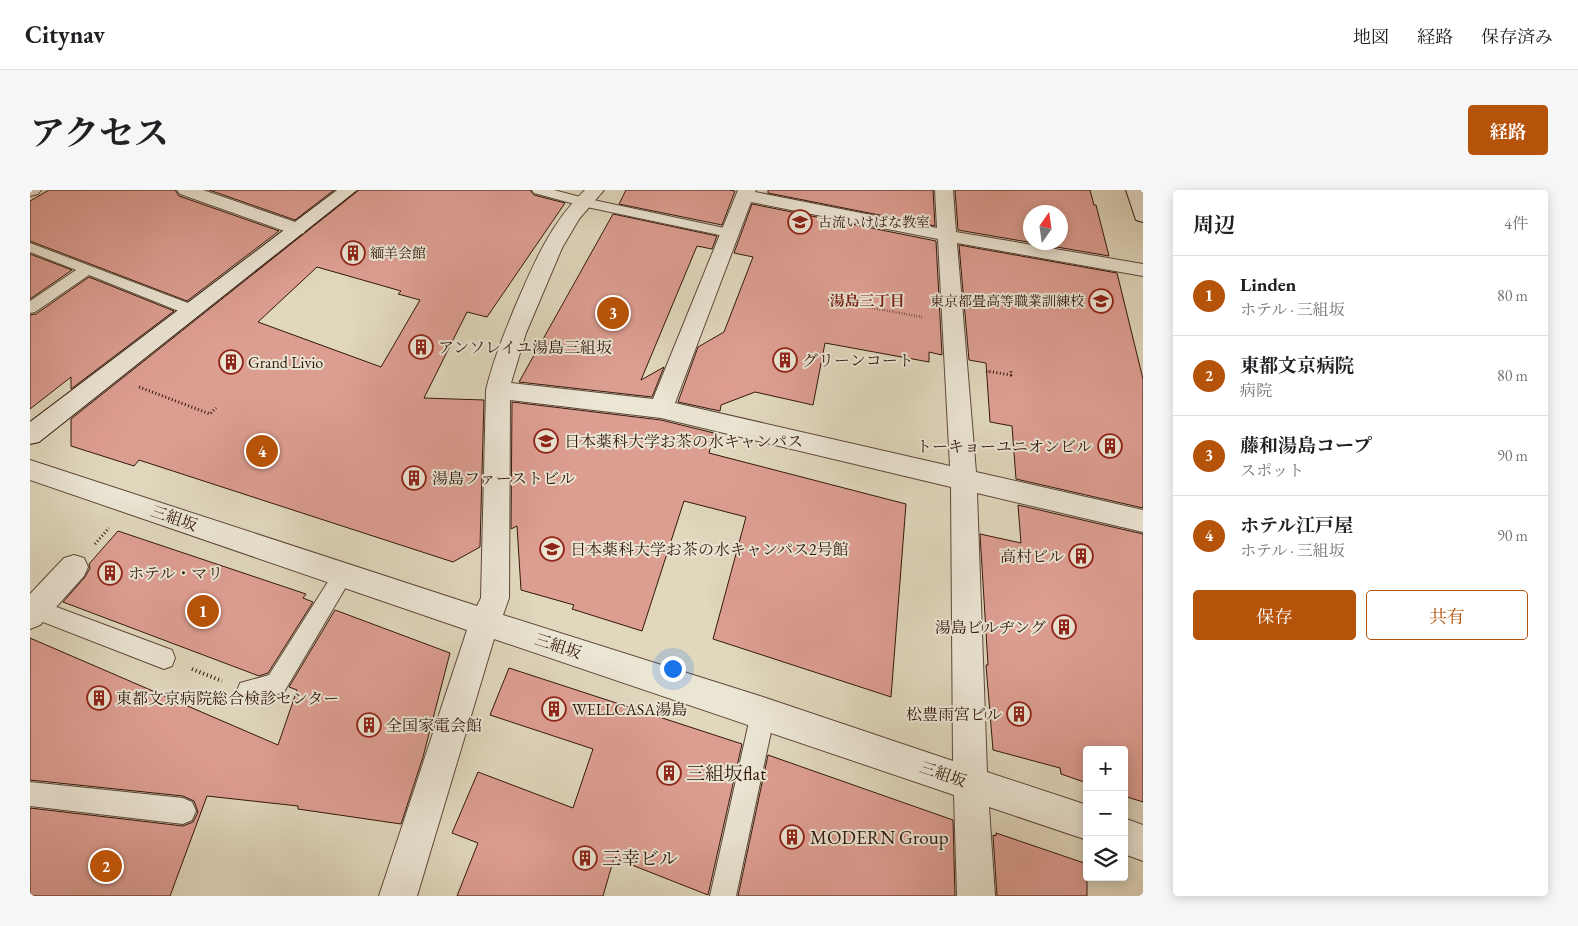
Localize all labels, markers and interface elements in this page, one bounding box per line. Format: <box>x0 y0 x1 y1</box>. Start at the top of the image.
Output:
text: Citynav <box>25 19 105 50</box>
text: 地図 <box>1353 25 1389 48</box>
text: 経路 <box>1417 25 1453 48</box>
text: 保存済み <box>1481 25 1553 48</box>
button: 経路 <box>1468 105 1548 155</box>
text: アクセス <box>30 110 169 155</box>
north arrow <box>1023 205 1068 250</box>
school or university icon: 古流いけばな教室 <box>787 209 813 235</box>
text: 周辺 <box>1193 211 1235 238</box>
place label: 古流いけばな教室 <box>818 213 930 231</box>
text: 4件 <box>1504 213 1528 234</box>
building icon: 緬羊会館 <box>340 240 366 266</box>
place label: 緬羊会館 <box>370 244 426 262</box>
text: Linden <box>1240 272 1296 297</box>
text: 1 <box>1205 285 1213 306</box>
text: 80 m <box>1497 285 1528 306</box>
school or university icon: 東京都畳高等職業訓練校 <box>1088 288 1114 314</box>
district label: 湯島三丁目 <box>829 291 905 310</box>
place label: 東京都畳高等職業訓練校 <box>930 292 1084 310</box>
pin: 3 <box>597 294 629 332</box>
text: ホテル · 三組坂 <box>1240 299 1345 320</box>
building icon: アンソレイユ湯島三組坂 <box>408 334 434 360</box>
place label: アンソレイユ湯島三組坂 <box>438 337 612 358</box>
building icon: グリーンコート <box>772 347 798 373</box>
building icon: Grand Livio <box>218 349 244 375</box>
place label: グリーンコート <box>802 350 914 371</box>
place label: Grand Livio <box>248 352 323 373</box>
text: 東都文京病院 <box>1240 353 1354 378</box>
text: 2 <box>1205 365 1213 386</box>
text: 80 m <box>1497 365 1528 386</box>
text: 病院 <box>1240 380 1272 401</box>
school or university icon: 日本薬科大学お茶の水キャンパス <box>533 428 559 454</box>
place label: 日本薬科大学お茶の水キャンパス <box>564 431 803 452</box>
pin: 4 <box>246 432 278 470</box>
building icon: トーキョーユニオンビル <box>1097 433 1123 459</box>
text: 藤和湯島コープ <box>1240 433 1372 458</box>
place label: トーキョーユニオンビル <box>916 436 1092 457</box>
text: 3 <box>1205 445 1213 466</box>
text: 90 m <box>1497 445 1528 466</box>
text: スポット <box>1240 460 1304 481</box>
building icon: 湯島ファーストビル <box>401 465 427 491</box>
place label: 湯島ファーストビル <box>432 468 575 489</box>
street label: 三組坂 <box>148 500 200 536</box>
text: ホテル江戸屋 <box>1240 513 1353 538</box>
text: 4 <box>1205 525 1213 546</box>
text: 90 m <box>1497 525 1528 546</box>
school or university icon: 日本薬科大学お茶の水キャンパス2号館 <box>539 536 565 562</box>
place label: 日本薬科大学お茶の水キャンパス2号館 <box>570 539 849 560</box>
text: ホテル · 三組坂 <box>1240 540 1345 561</box>
building icon: 高村ビル <box>1068 543 1094 569</box>
place label: 高村ビル <box>1000 546 1064 567</box>
building icon: ホテル・マリ <box>97 560 123 586</box>
place label: ホテル・マリ <box>128 563 223 584</box>
button: 保存 <box>1193 590 1356 640</box>
button: 共有 <box>1366 590 1528 640</box>
pin: 1 <box>187 592 219 630</box>
building icon: 湯島ビルヂング <box>1051 614 1077 640</box>
place label: 湯島ビルヂング <box>935 617 1046 638</box>
street label: 三組坂 <box>532 629 584 663</box>
your location <box>660 656 686 682</box>
building icon: 東都文京病院総合検診センター <box>86 685 112 711</box>
place label: 東都文京病院総合検診センター <box>116 688 339 709</box>
building icon: WELLCASA湯島 <box>541 696 567 722</box>
place label: WELLCASA湯島 <box>572 699 687 720</box>
building icon: 松豊雨宮ビル <box>1006 701 1032 727</box>
place label: 松豊雨宮ビル <box>906 704 1002 725</box>
building icon: 全国家電会館 <box>356 712 382 738</box>
place label: 全国家電会館 <box>386 715 482 736</box>
map controls <box>1083 746 1128 881</box>
button: + <box>1083 746 1128 791</box>
street label: 三組坂 <box>917 756 969 792</box>
building icon: 三組坂flat <box>656 760 682 786</box>
place label: 三組坂flat <box>686 761 766 786</box>
button: − <box>1083 791 1128 836</box>
building icon: MODERN Group <box>779 824 805 850</box>
place label: MODERN Group <box>810 825 949 850</box>
button: layers <box>1083 836 1128 881</box>
building icon: 三幸ビル <box>572 845 598 871</box>
place label: 三幸ビル <box>602 846 678 871</box>
pin: 2 <box>90 847 122 885</box>

